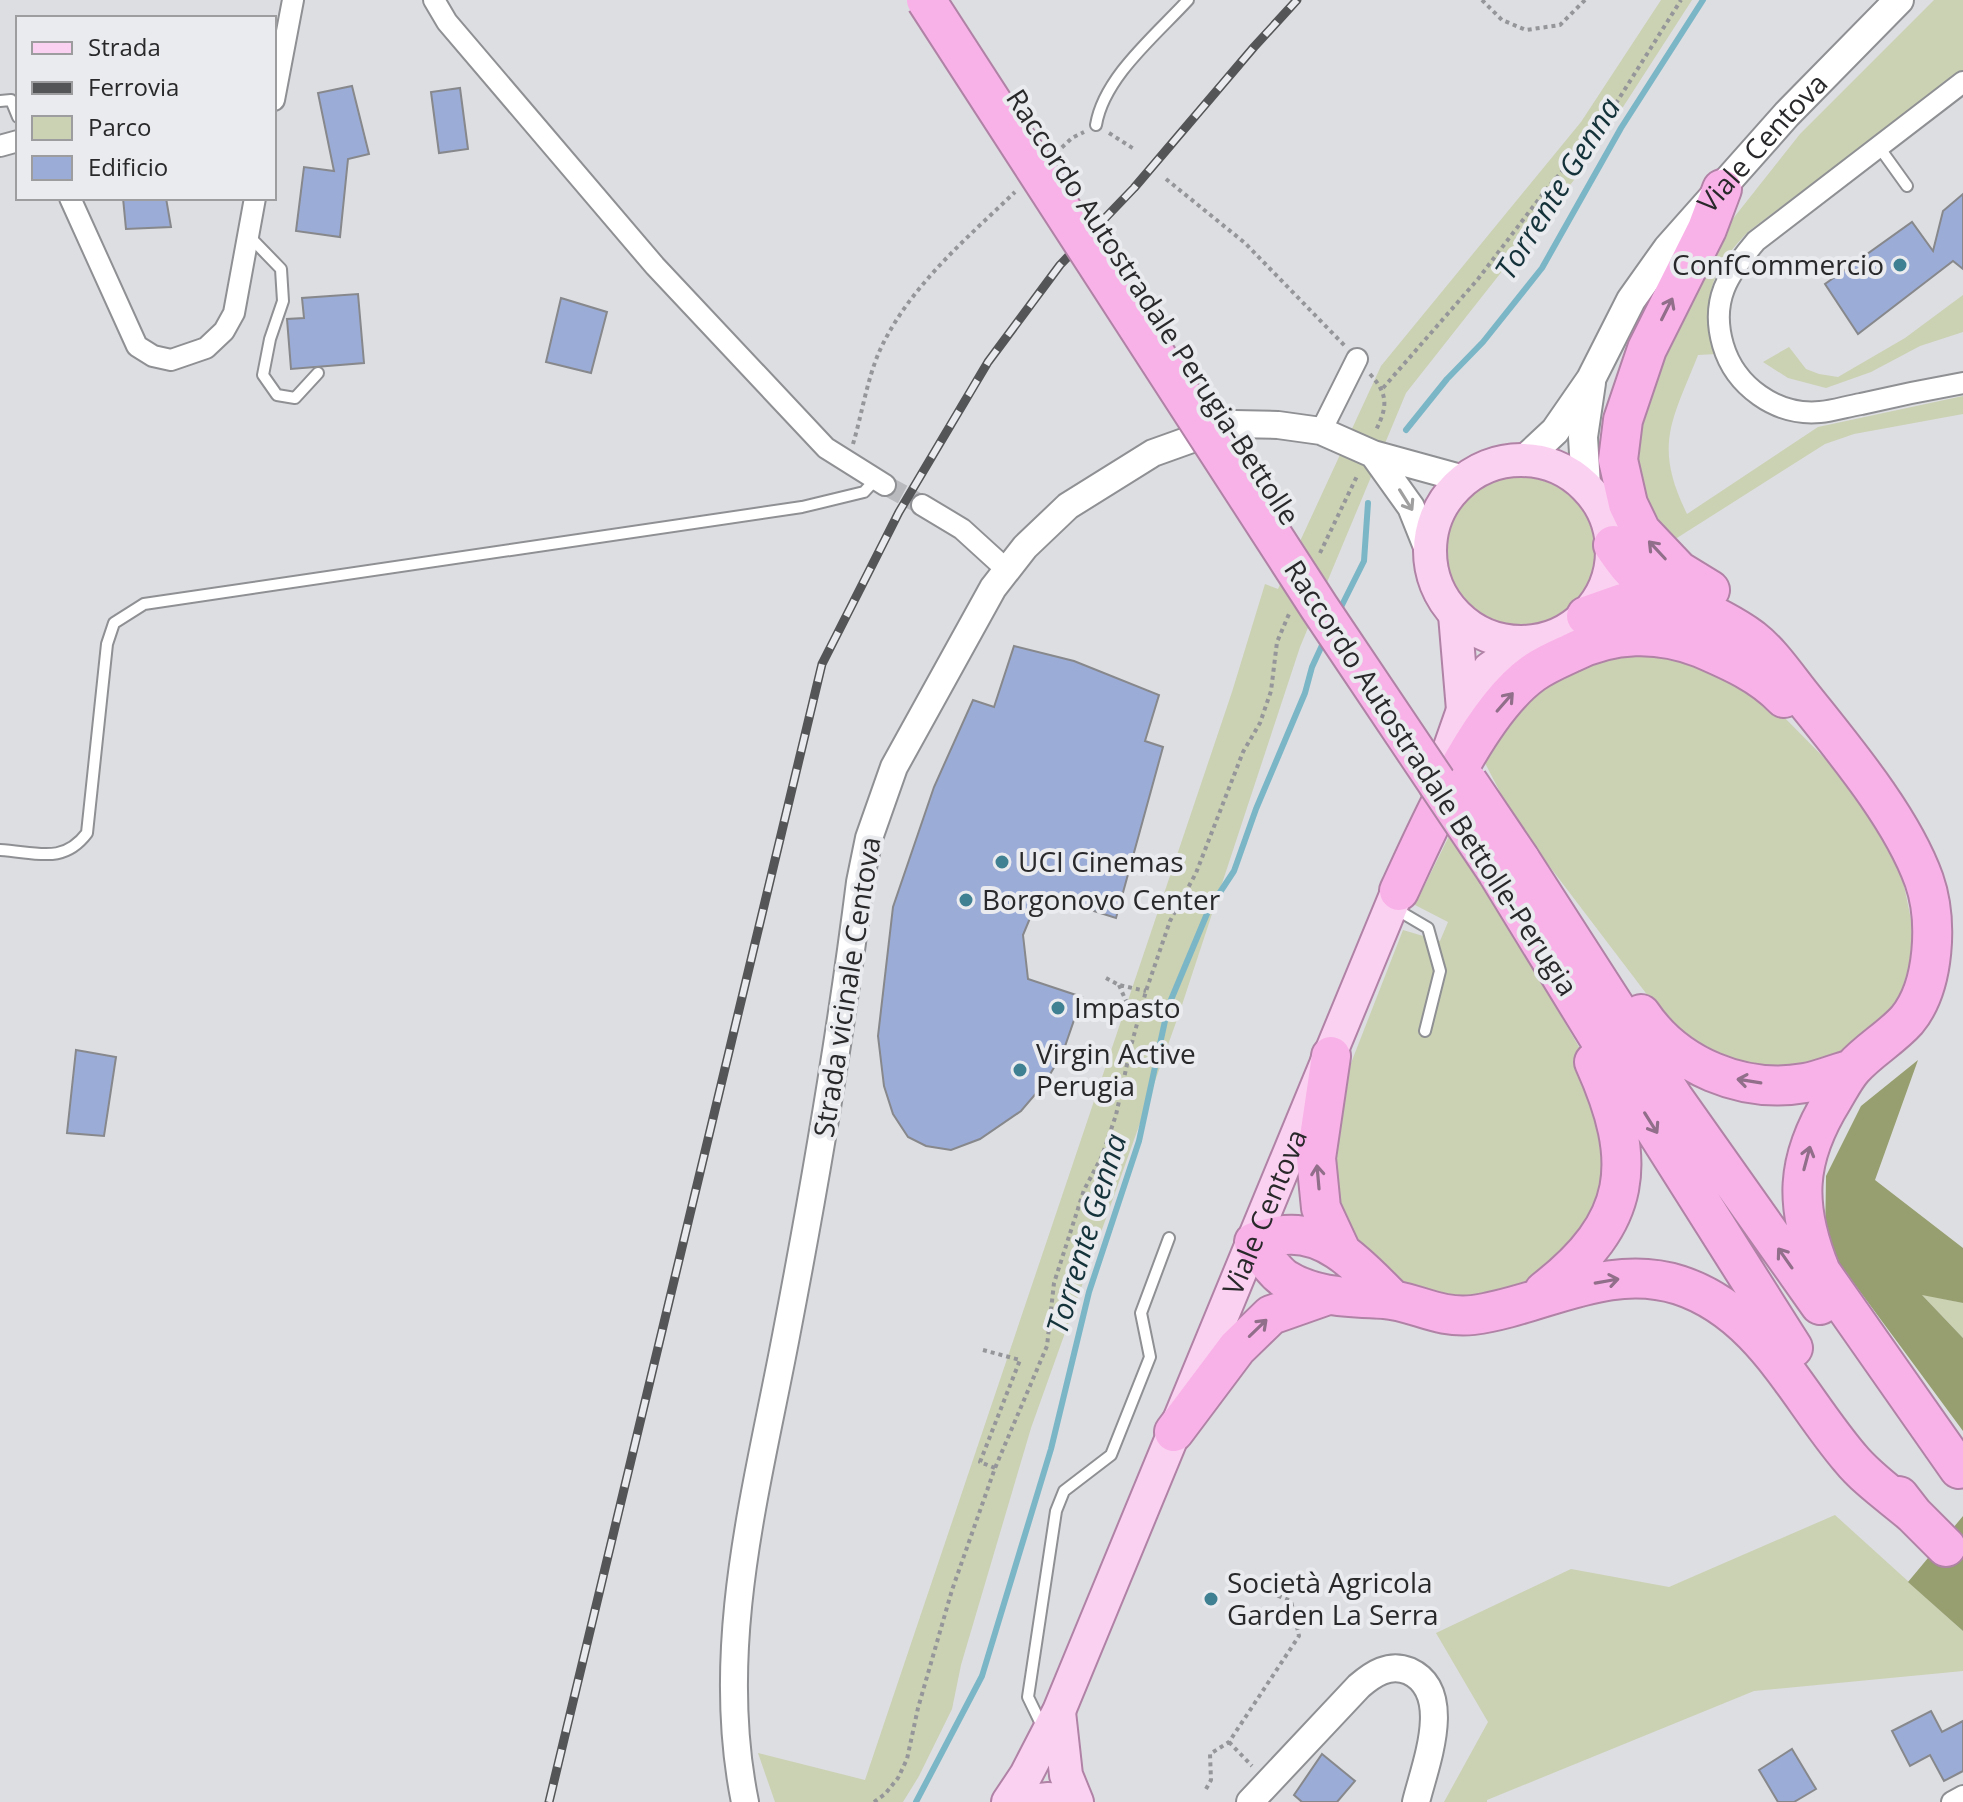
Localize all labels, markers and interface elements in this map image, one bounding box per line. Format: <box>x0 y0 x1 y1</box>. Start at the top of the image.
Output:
legend <box>16 16 276 200</box>
text: Strada <box>88 30 161 63</box>
street label: Viale Centova <box>1688 64 1835 220</box>
text: Ferrovia <box>88 70 179 103</box>
street label: Raccordo Autostradale Perugia-Bettolle <box>998 81 1309 532</box>
water label: Torrente Genna <box>1484 89 1629 287</box>
text: Parco <box>88 110 152 143</box>
text: Edificio <box>88 150 168 183</box>
place label: ConfCommercio <box>1672 245 1884 283</box>
marker: ConfCommercio <box>1891 256 1909 274</box>
one-way arrow <box>1659 297 1675 321</box>
one-way arrow <box>1398 488 1414 511</box>
one-way arrow <box>1648 540 1667 560</box>
street label: Raccordo Autostradale Bettolle-Perugia <box>1276 552 1587 1003</box>
one-way arrow <box>1496 692 1514 712</box>
street label: Strada vicinale Centova <box>804 834 889 1140</box>
place label: UCI Cinemas <box>1018 842 1184 880</box>
marker: UCI Cinemas <box>993 853 1011 871</box>
place label: Borgonovo Center <box>982 880 1221 918</box>
marker: Borgonovo Center <box>957 891 975 909</box>
place label: Impasto <box>1074 988 1181 1026</box>
marker: Impasto <box>1049 999 1067 1017</box>
place label: Virgin Active Perugia <box>1036 1034 1196 1104</box>
marker: Virgin Active Perugia <box>1011 1061 1029 1079</box>
one-way arrow <box>1737 1073 1762 1088</box>
one-way arrow <box>1643 1111 1659 1134</box>
street label: Viale Centova <box>1213 1123 1315 1301</box>
water label: Torrente Genna <box>1036 1128 1135 1339</box>
one-way arrow <box>1801 1146 1816 1171</box>
one-way arrow <box>1311 1164 1326 1191</box>
one-way arrow <box>1777 1247 1793 1269</box>
one-way arrow <box>1594 1272 1620 1287</box>
one-way arrow <box>1248 1318 1268 1337</box>
place label: Società Agricola Garden La Serra <box>1227 1563 1439 1633</box>
marker: Società Agricola Garden La Serra <box>1202 1590 1220 1608</box>

